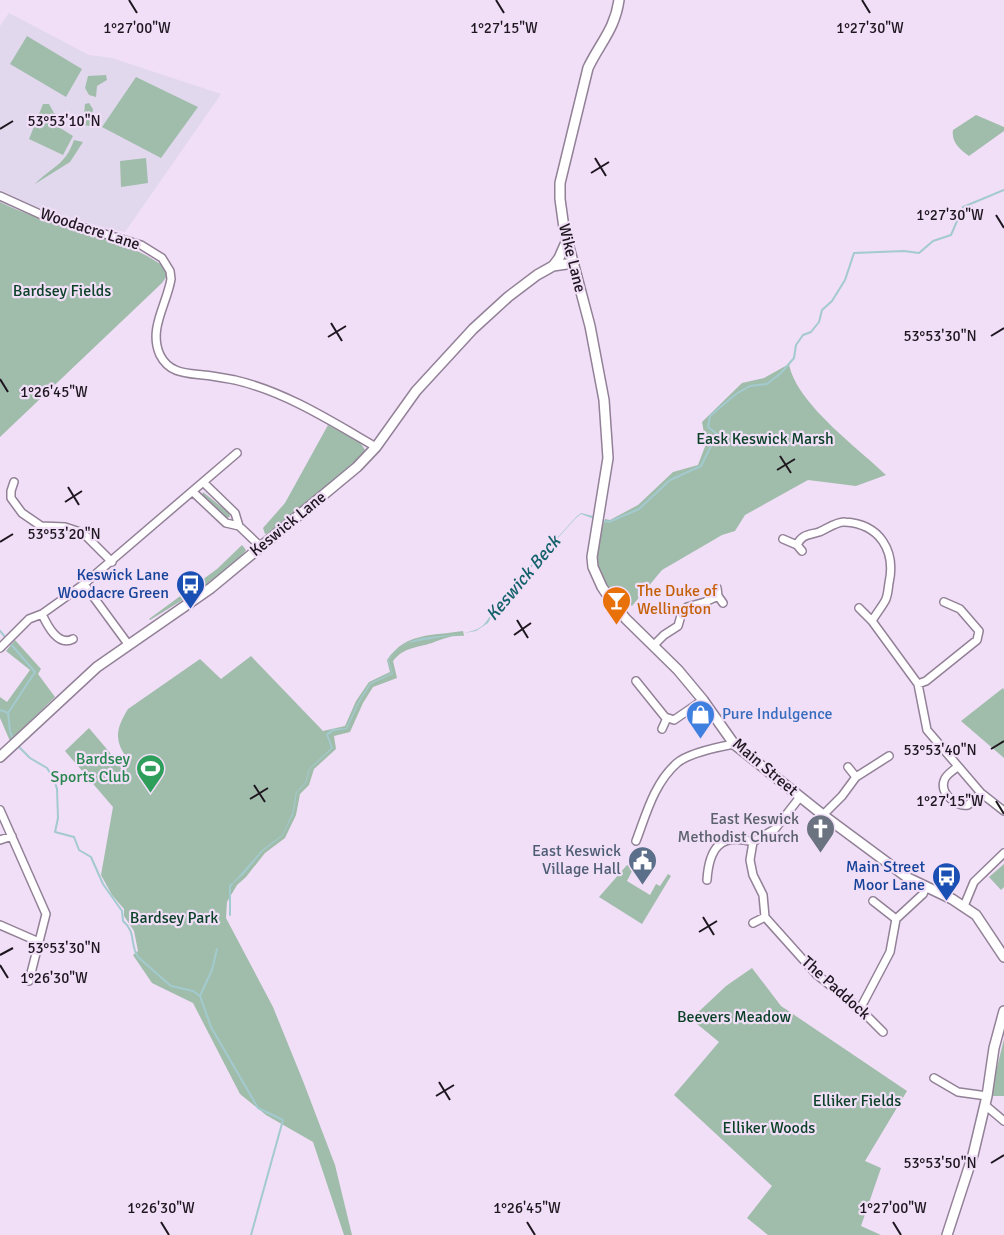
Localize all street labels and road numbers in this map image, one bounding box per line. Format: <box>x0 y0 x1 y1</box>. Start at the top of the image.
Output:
street label: Woodacre Lane <box>38 203 142 255</box>
street label: Wike Lane <box>554 222 590 294</box>
street label: Keswick Lane <box>246 487 330 561</box>
street label: Main Street <box>728 734 802 800</box>
street label: The Paddock <box>797 952 875 1024</box>

